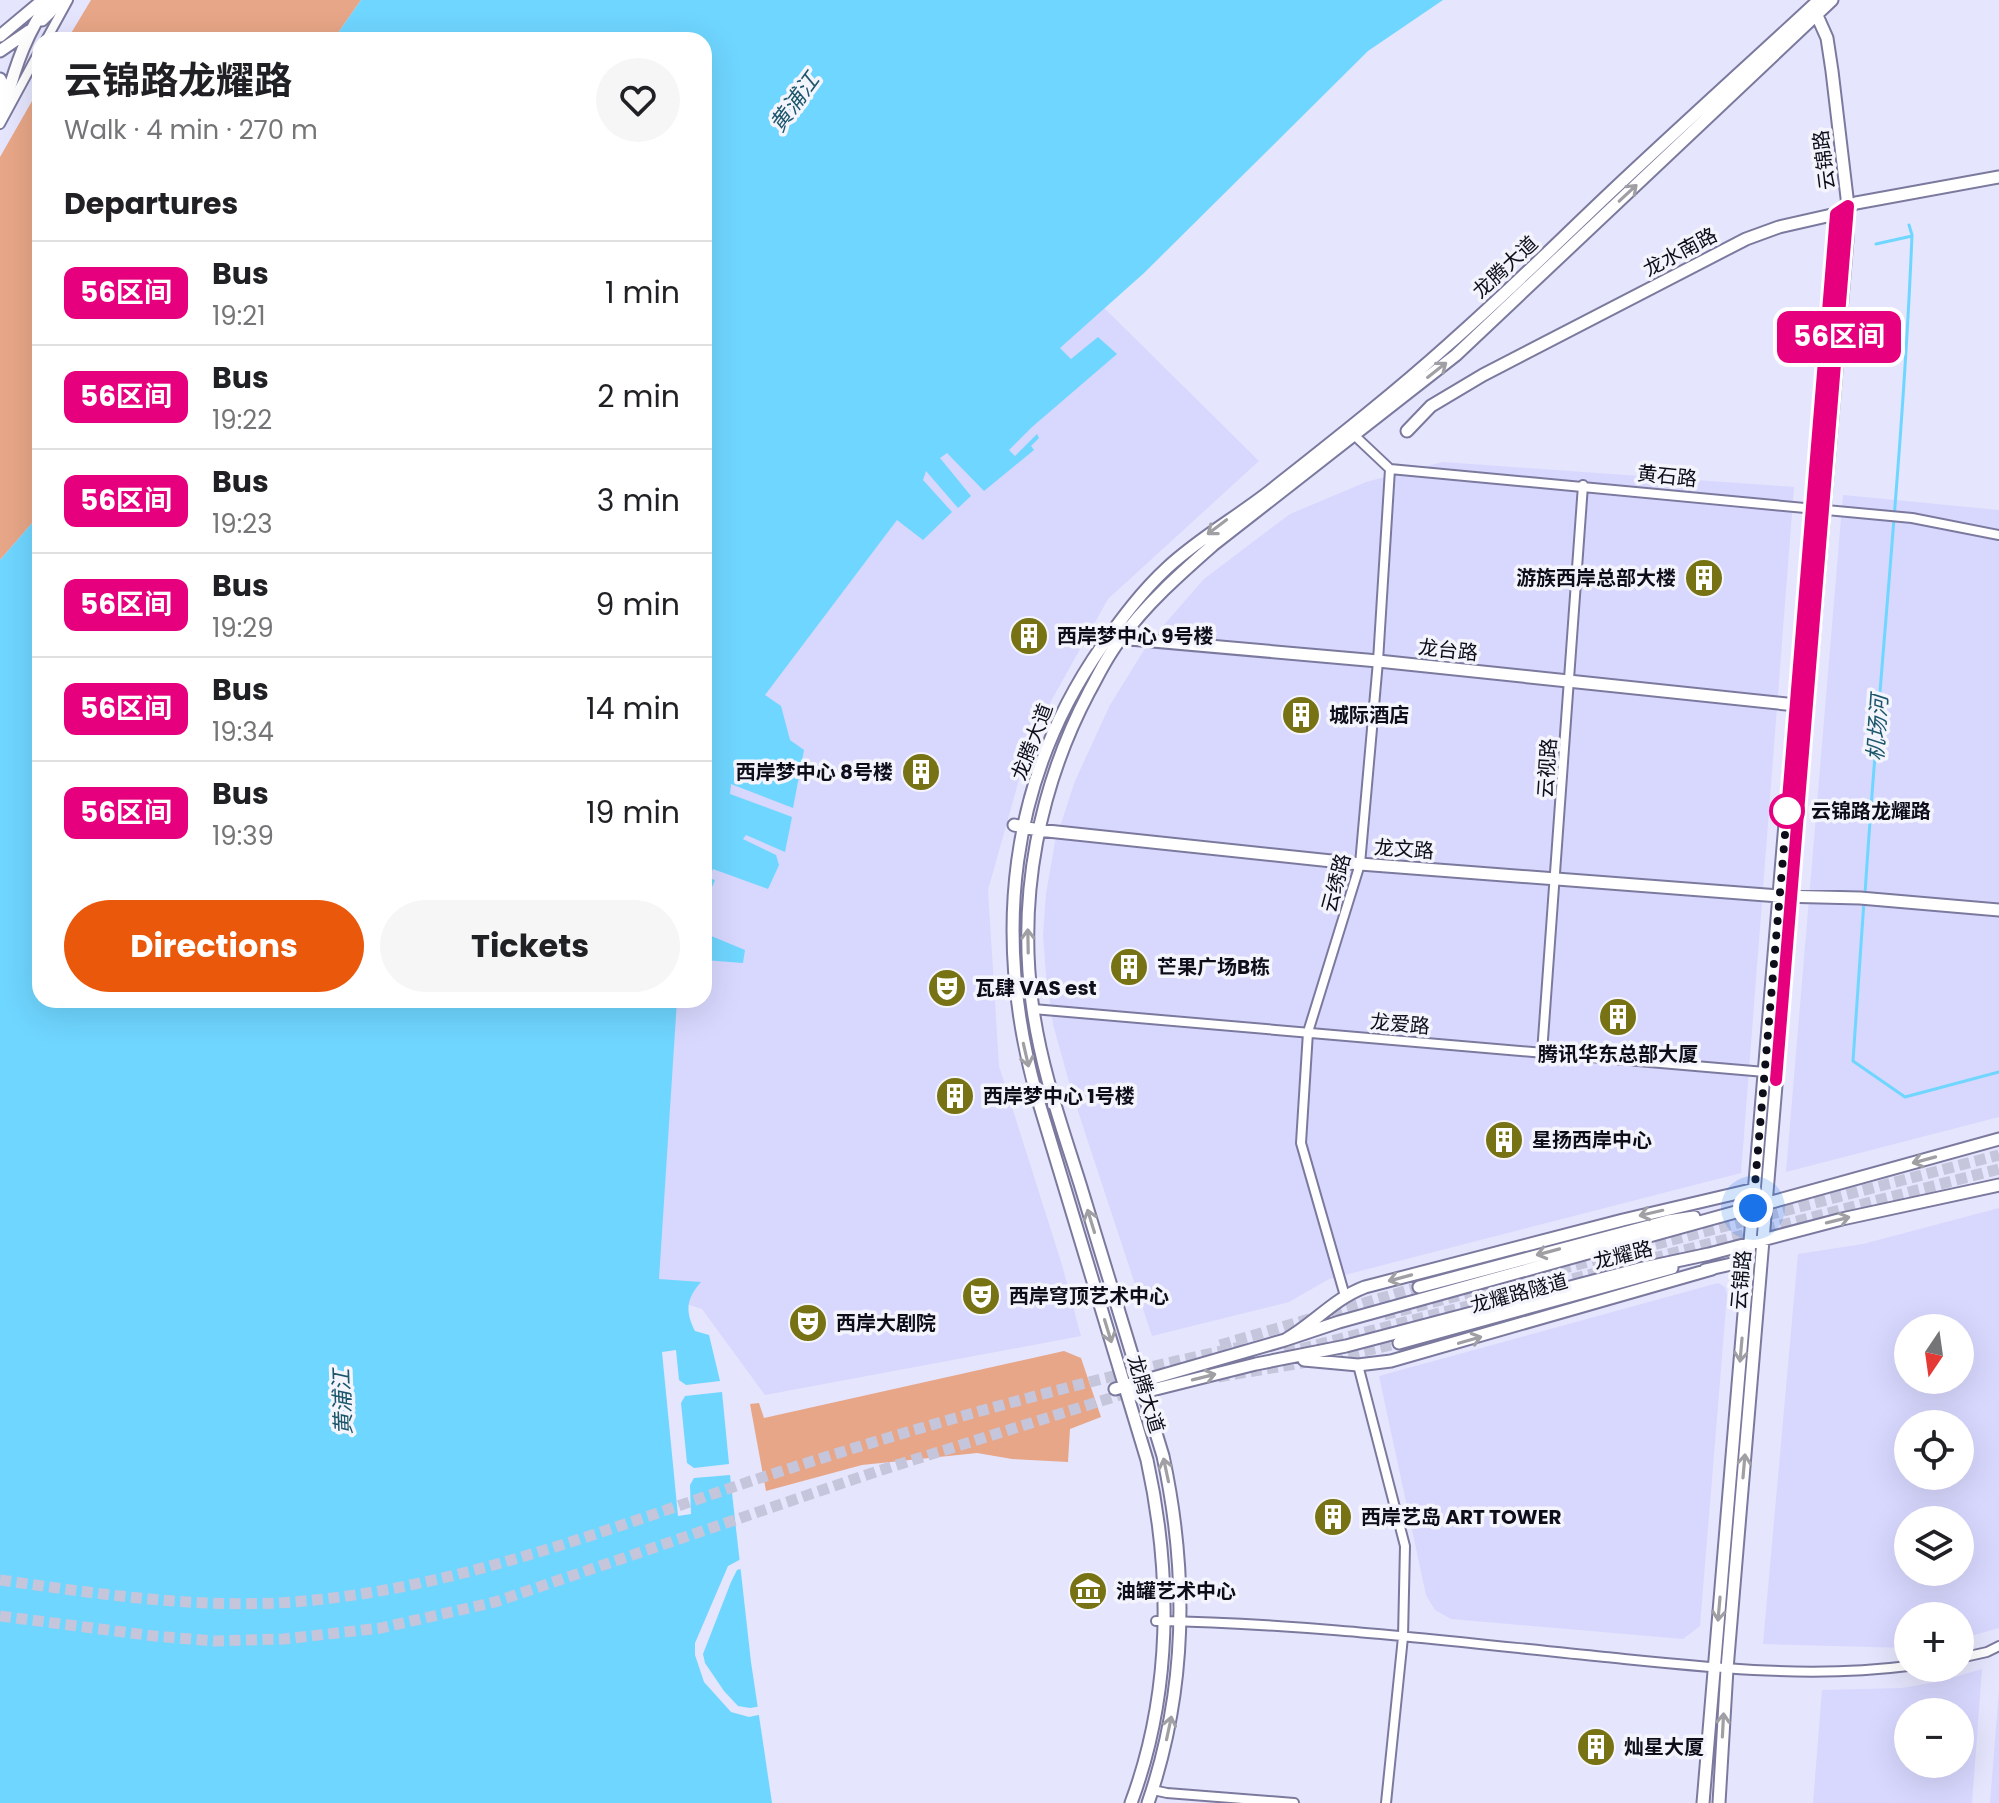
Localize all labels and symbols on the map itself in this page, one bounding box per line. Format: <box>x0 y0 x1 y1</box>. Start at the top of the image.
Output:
water label: 黄浦江 <box>762 65 828 138</box>
street label: 云锦路 <box>1806 129 1842 191</box>
one-way arrow <box>1618 185 1638 203</box>
street label: 龙水南路 <box>1638 221 1722 283</box>
street label: 龙腾大道 <box>1466 229 1544 305</box>
line badge: 56区间 <box>1783 311 1895 363</box>
one-way arrow <box>1426 361 1448 378</box>
street label: 黄石路 <box>1636 459 1698 493</box>
one-way arrow <box>1207 519 1228 536</box>
building icon: 游族西岸总部大楼 <box>1683 557 1725 599</box>
place label: 游族西岸总部大楼 <box>1516 564 1676 592</box>
building icon: 西岸梦中心 9号楼 <box>1008 615 1050 657</box>
place label: 西岸梦中心 9号楼 <box>1057 622 1214 650</box>
street label: 龙台路 <box>1417 633 1479 667</box>
water label: 机场河 <box>1860 690 1896 762</box>
building icon: 城际酒店 <box>1280 694 1322 736</box>
street label: 龙腾大道 <box>1005 700 1059 784</box>
place label: 城际酒店 <box>1329 701 1409 729</box>
street label: 云视路 <box>1531 737 1563 799</box>
building icon: 西岸梦中心 8号楼 <box>900 751 942 793</box>
place label: 西岸梦中心 8号楼 <box>736 758 893 786</box>
marker: 云锦路龙耀路 <box>1770 794 1804 828</box>
place label: 云锦路龙耀路 <box>1811 797 1931 825</box>
street label: 龙文路 <box>1373 833 1435 865</box>
street label: 云绣路 <box>1315 850 1357 916</box>
one-way arrow <box>1020 928 1036 955</box>
building icon: 芒果广场B栋 <box>1108 946 1150 988</box>
place label: 芒果广场B栋 <box>1157 953 1270 981</box>
theatre icon: 瓦肆 VAS est <box>926 967 968 1009</box>
place label: 瓦肆 VAS est <box>975 974 1097 1002</box>
building icon: 腾讯华东总部大厦 <box>1597 996 1639 1038</box>
street label: 龙爱路 <box>1369 1007 1431 1041</box>
place label: 腾讯华东总部大厦 <box>1538 1040 1698 1068</box>
one-way arrow <box>1019 1042 1034 1068</box>
building icon: 西岸梦中心 1号楼 <box>934 1075 976 1117</box>
place label: 西岸梦中心 1号楼 <box>983 1082 1135 1110</box>
building icon: 星扬西岸中心 <box>1483 1119 1525 1161</box>
place label: 星扬西岸中心 <box>1532 1126 1652 1154</box>
one-way arrow <box>1911 1153 1937 1168</box>
your location <box>1733 1188 1773 1228</box>
one-way arrow <box>1639 1206 1665 1221</box>
one-way arrow <box>1083 1208 1098 1234</box>
one-way arrow <box>1825 1212 1851 1227</box>
street label: 龙耀路 <box>1591 1234 1655 1276</box>
one-way arrow <box>1536 1245 1562 1260</box>
street label: 云锦路 <box>1724 1249 1758 1311</box>
street label: 龙耀路隧道 <box>1467 1267 1571 1319</box>
one-way arrow <box>1387 1271 1413 1286</box>
theatre icon: 西岸穹顶艺术中心 <box>960 1275 1002 1317</box>
place label: 西岸穹顶艺术中心 <box>1009 1282 1169 1310</box>
theatre icon: 西岸大剧院 <box>787 1302 829 1344</box>
place label: 西岸大剧院 <box>836 1309 936 1337</box>
north arrow <box>1894 1314 1974 1394</box>
one-way arrow <box>1101 1318 1116 1344</box>
one-way arrow <box>1457 1332 1483 1347</box>
one-way arrow <box>1733 1336 1748 1363</box>
street label: 龙腾大道 <box>1121 1352 1171 1436</box>
water label: 黄浦江 <box>326 1366 359 1436</box>
one-way arrow <box>1190 1369 1216 1384</box>
one-way arrow <box>1737 1453 1752 1480</box>
one-way arrow <box>1158 1458 1173 1483</box>
building icon: 西岸艺岛 ART TOWER <box>1312 1496 1354 1538</box>
place label: 西岸艺岛 ART TOWER <box>1361 1503 1562 1531</box>
museum icon: 油罐艺术中心 <box>1067 1570 1109 1612</box>
place label: 油罐艺术中心 <box>1116 1577 1236 1605</box>
one-way arrow <box>1711 1595 1726 1622</box>
one-way arrow <box>1716 1712 1731 1739</box>
one-way arrow <box>1162 1716 1177 1741</box>
building icon: 灿星大厦 <box>1575 1726 1617 1768</box>
place label: 灿星大厦 <box>1624 1733 1704 1761</box>

